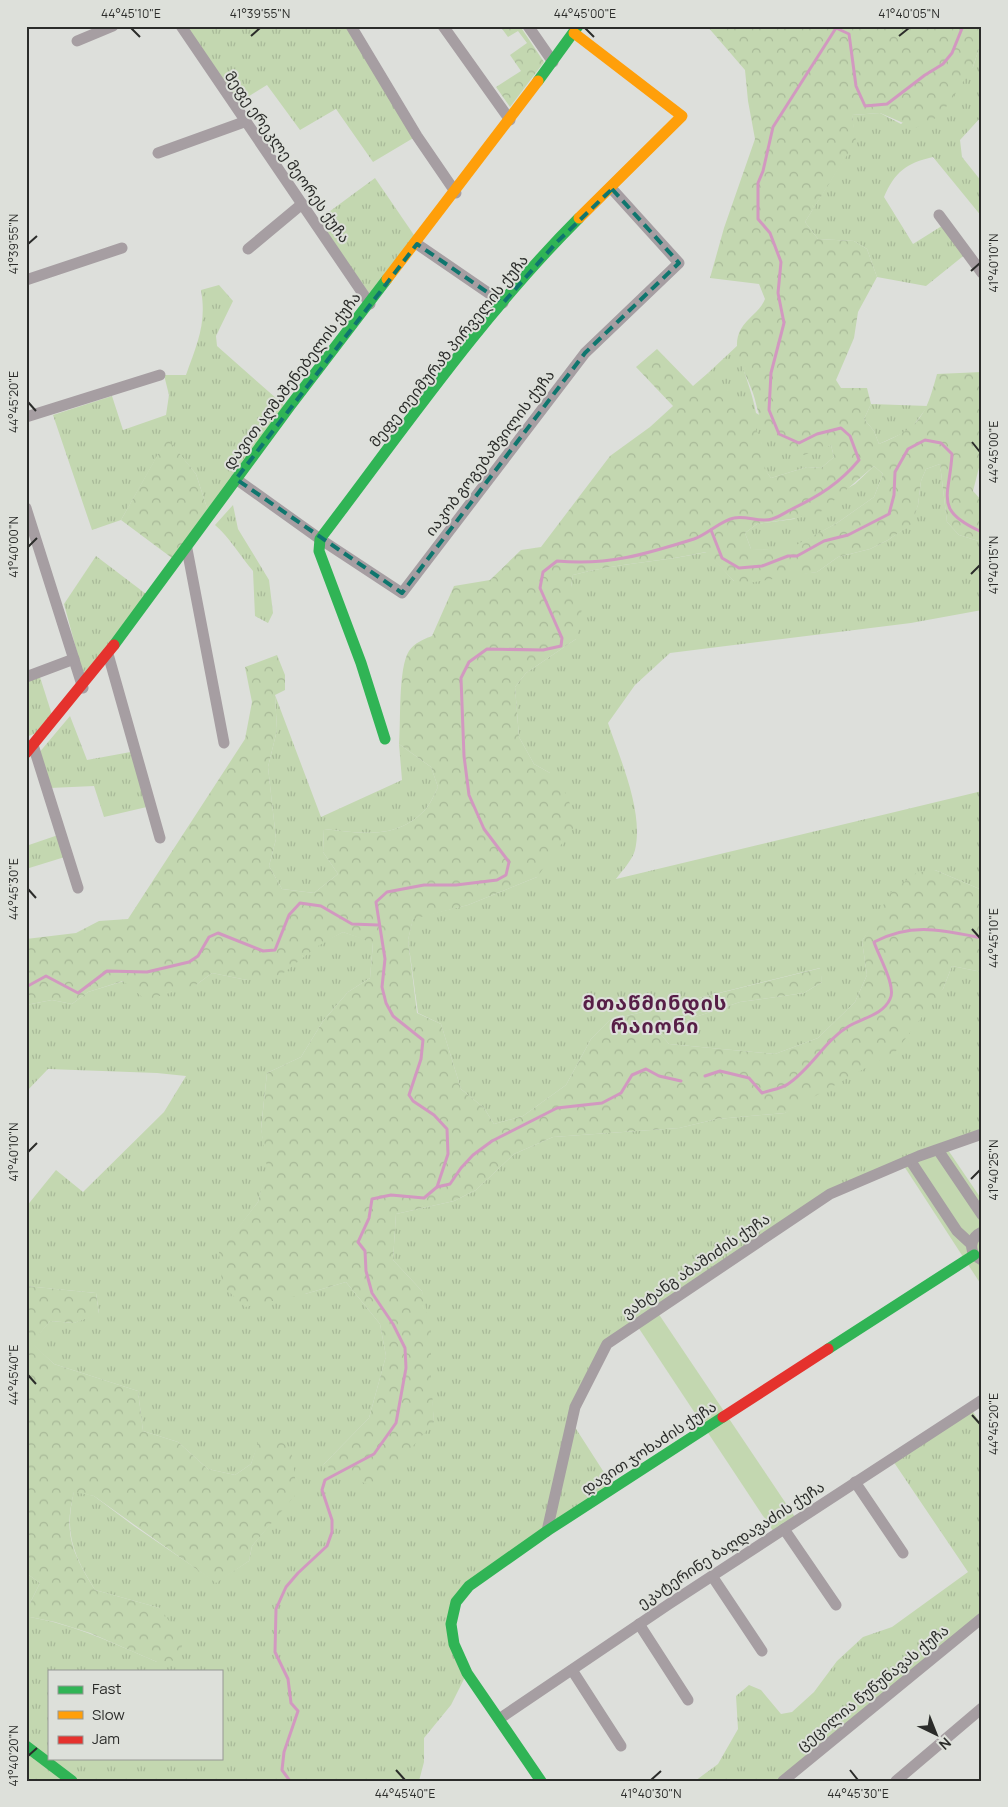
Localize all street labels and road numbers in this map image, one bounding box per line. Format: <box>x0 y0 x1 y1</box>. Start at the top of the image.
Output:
street label: მეფე ერეკლე მეორეს ქუჩა <box>220 66 355 247</box>
street label: მეფე თეიმურაზ პირველის ქუჩა <box>364 250 533 451</box>
street label: დავით აღმაშენებელის ქუჩა <box>218 288 365 474</box>
street label: იაკობ გოგებაშვილის ქუჩა <box>420 365 559 540</box>
street label: ვახტანგ აბაშიძის ქუჩა <box>618 1208 774 1323</box>
street label: დავით ჯოხაძის ქუჩა <box>577 1396 720 1499</box>
street label: ეკატერინე ბაღდავაძის ქუჩა <box>633 1476 828 1613</box>
street label: ცეცილია წუწუნავას ქუჩა <box>792 1620 953 1756</box>

